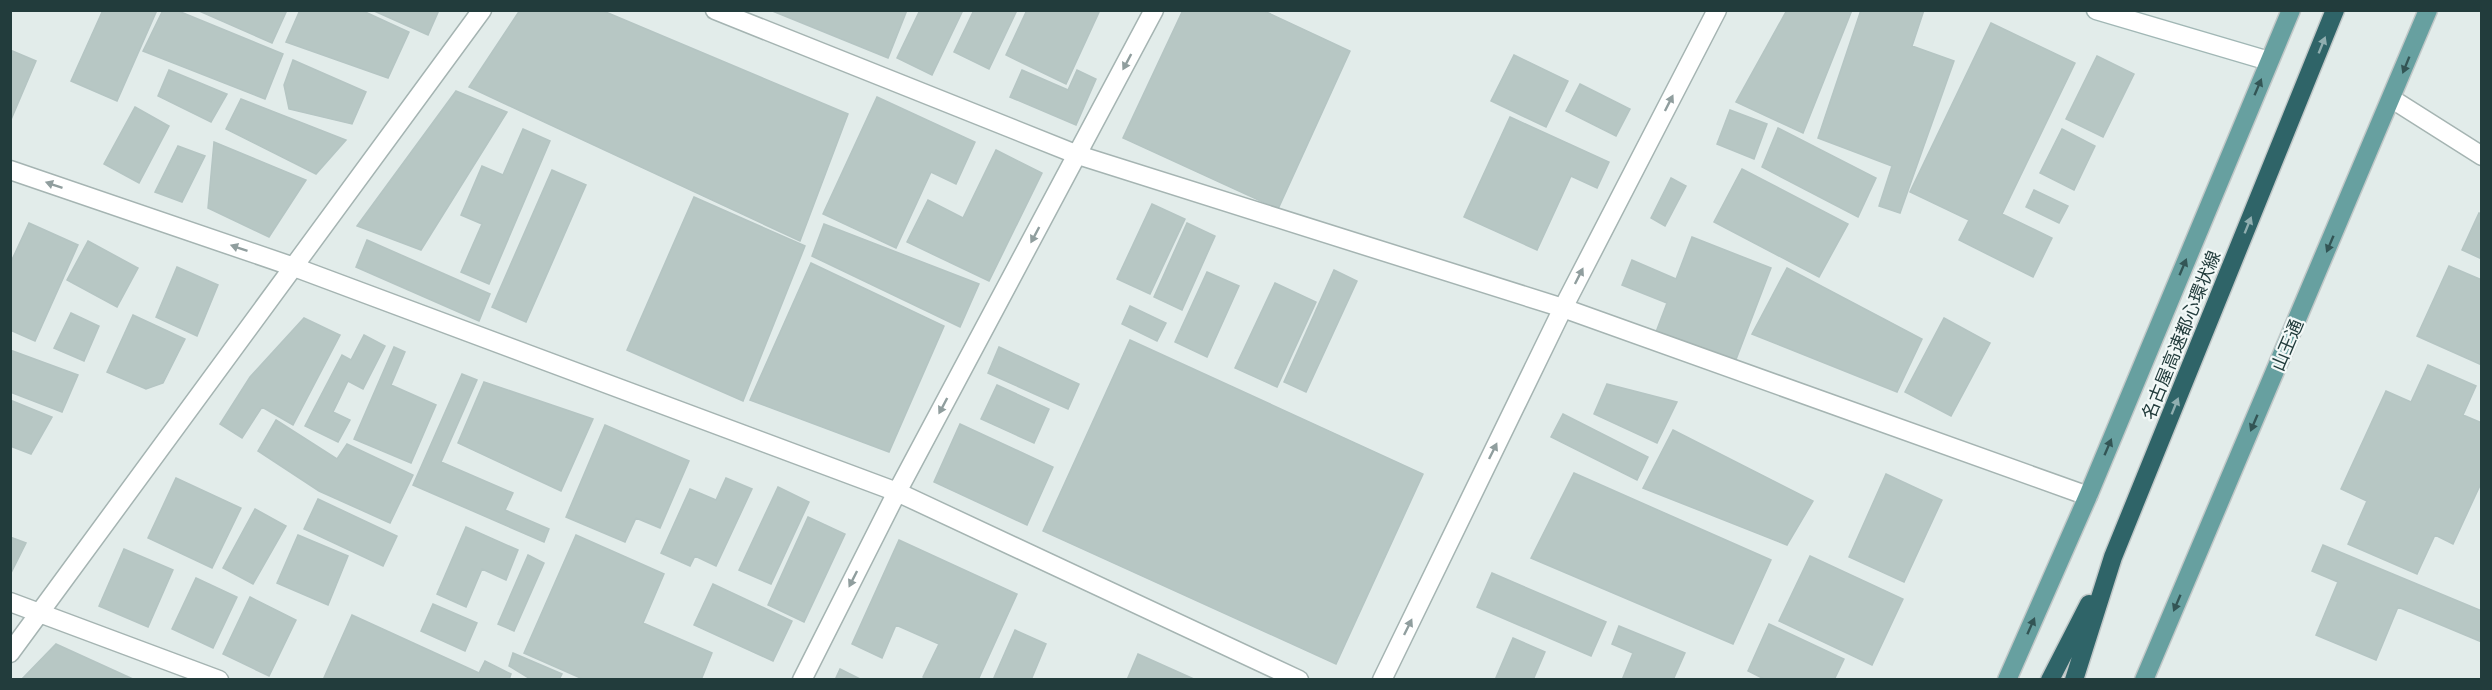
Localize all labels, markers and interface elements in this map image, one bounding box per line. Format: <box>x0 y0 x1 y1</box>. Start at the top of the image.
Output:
one-way arrow <box>2317 35 2327 53</box>
one-way arrow <box>1122 54 1132 71</box>
one-way arrow <box>2401 56 2411 74</box>
one-way arrow <box>2253 78 2263 96</box>
one-way arrow <box>1664 95 1674 112</box>
one-way arrow <box>45 179 63 189</box>
one-way arrow <box>2243 216 2253 234</box>
one-way arrow <box>1031 226 1040 243</box>
one-way arrow <box>2325 236 2335 254</box>
one-way arrow <box>229 243 247 252</box>
street label: 名古屋高速都心環状線 <box>2136 247 2226 423</box>
one-way arrow <box>2178 258 2188 276</box>
one-way arrow <box>1574 268 1584 285</box>
street label: 山王通 <box>2265 315 2309 375</box>
one-way arrow <box>2171 397 2180 415</box>
one-way arrow <box>938 398 948 415</box>
one-way arrow <box>2249 415 2258 432</box>
one-way arrow <box>2104 438 2113 456</box>
one-way arrow <box>1488 443 1498 460</box>
one-way arrow <box>848 571 858 588</box>
one-way arrow <box>2172 594 2182 612</box>
one-way arrow <box>2026 617 2036 635</box>
one-way arrow <box>1403 618 1412 635</box>

